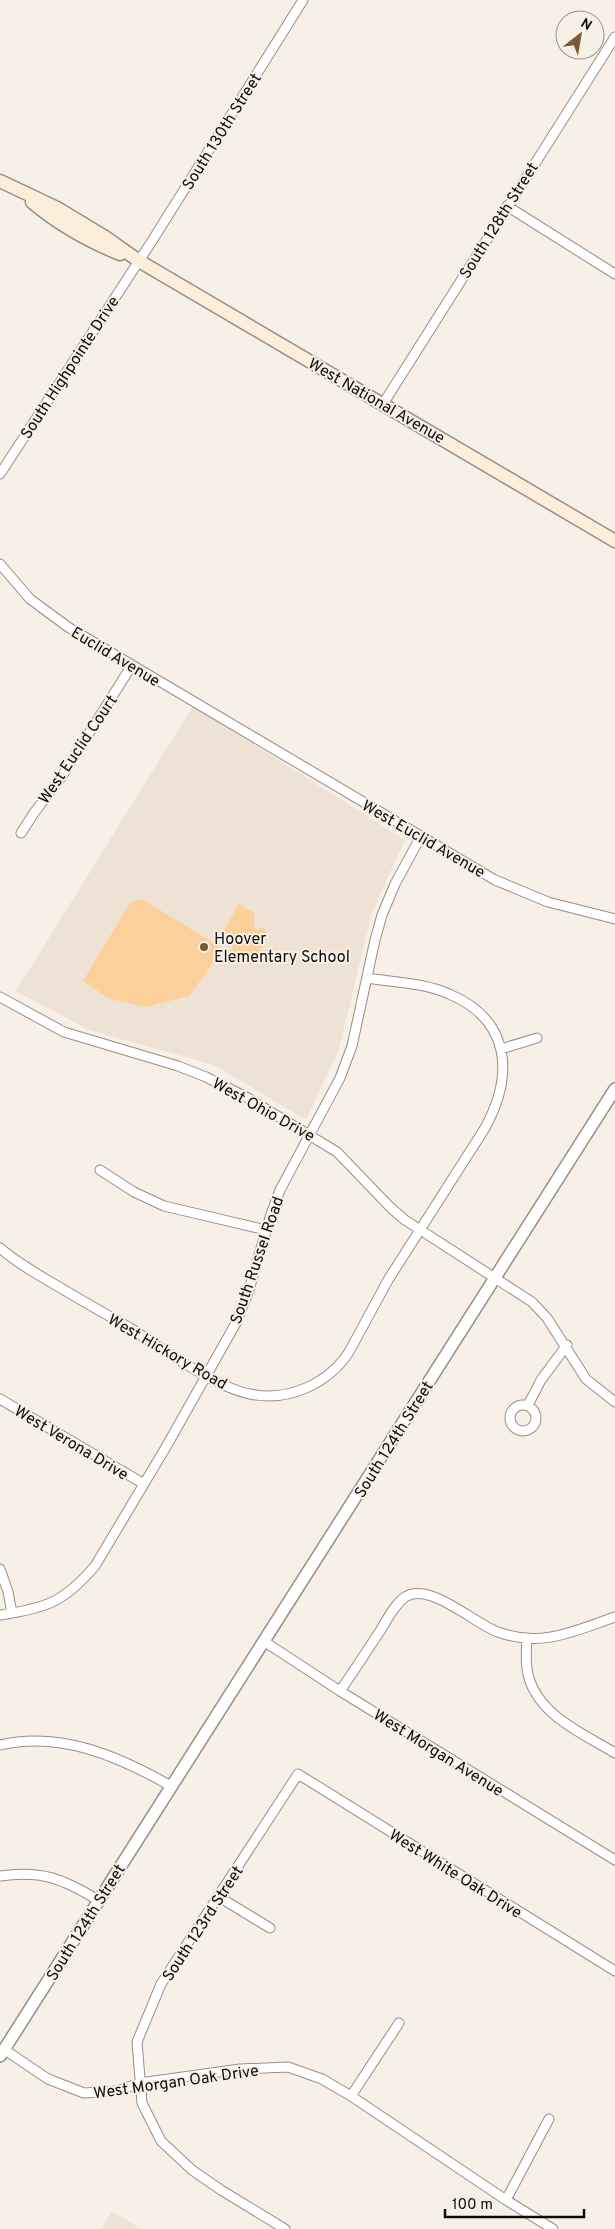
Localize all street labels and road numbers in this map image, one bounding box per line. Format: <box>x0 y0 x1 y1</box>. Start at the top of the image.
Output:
street label: South 130th Street <box>179 70 267 194</box>
street label: South 128th Street <box>456 159 544 283</box>
street label: South Highpointe Drive <box>17 293 124 443</box>
street label: West National Avenue <box>304 354 448 449</box>
street label: Euclid Avenue <box>67 623 163 692</box>
street label: West Euclid Court <box>35 692 123 808</box>
street label: West Euclid Avenue <box>358 796 488 883</box>
street label: West Ohio Drive <box>208 1074 318 1147</box>
street label: South Russel Road <box>227 1194 289 1327</box>
street label: West Hickory Road <box>104 1310 230 1395</box>
street label: South 124th Street <box>351 1378 439 1502</box>
street label: West Verona Drive <box>10 1402 132 1486</box>
street label: West Morgan Avenue <box>369 1706 507 1802</box>
street label: West White Oak Drive <box>385 1826 525 1924</box>
street label: South 124th Street <box>43 1861 131 1985</box>
street label: South 123rd Street <box>159 1863 248 1986</box>
street label: West Morgan Oak Drive <box>92 2061 260 2104</box>

